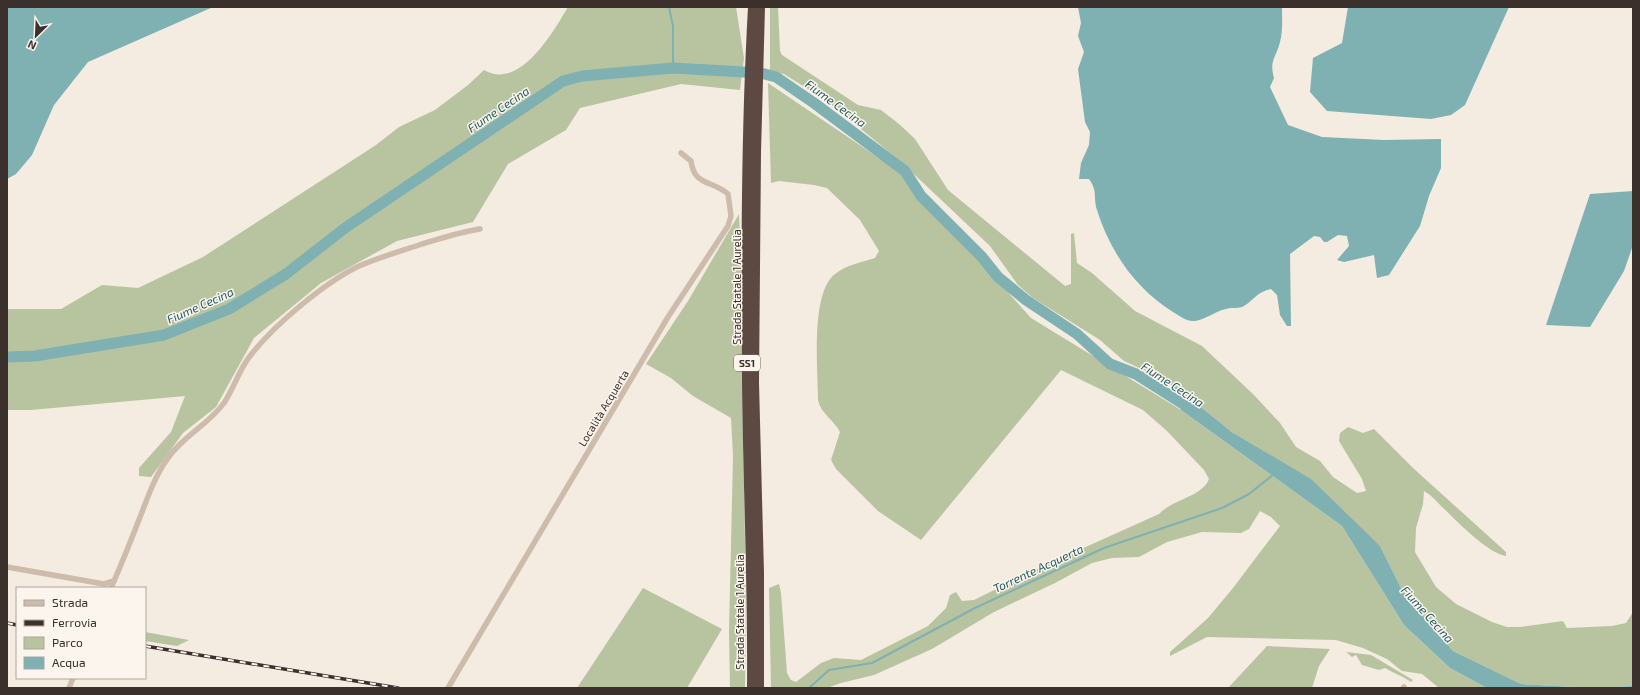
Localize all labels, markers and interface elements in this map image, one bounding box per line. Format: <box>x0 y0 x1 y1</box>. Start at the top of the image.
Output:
north arrow <box>16 16 56 56</box>
text: N <box>25 38 38 53</box>
water label: Fiume Cecina <box>803 76 869 130</box>
water label: Fiume Cecina <box>464 83 532 135</box>
street label: Strada Statale 1 Aurelia <box>730 229 743 345</box>
water label: Fiume Cecina <box>164 284 236 326</box>
road number: SS1 <box>734 355 760 371</box>
water label: Fiume Cecina <box>1139 359 1207 409</box>
street label: Località Acquerta <box>575 367 631 449</box>
water label: Torrente Acquerta <box>991 541 1085 595</box>
street label: Strada Statale 1 Aurelia <box>733 554 746 670</box>
water label: Fiume Cecina <box>1399 583 1457 645</box>
legend <box>16 587 146 679</box>
text: Strada <box>52 595 88 609</box>
text: Ferrovia <box>52 615 97 629</box>
text: Parco <box>52 635 83 649</box>
text: Acqua <box>52 655 86 669</box>

